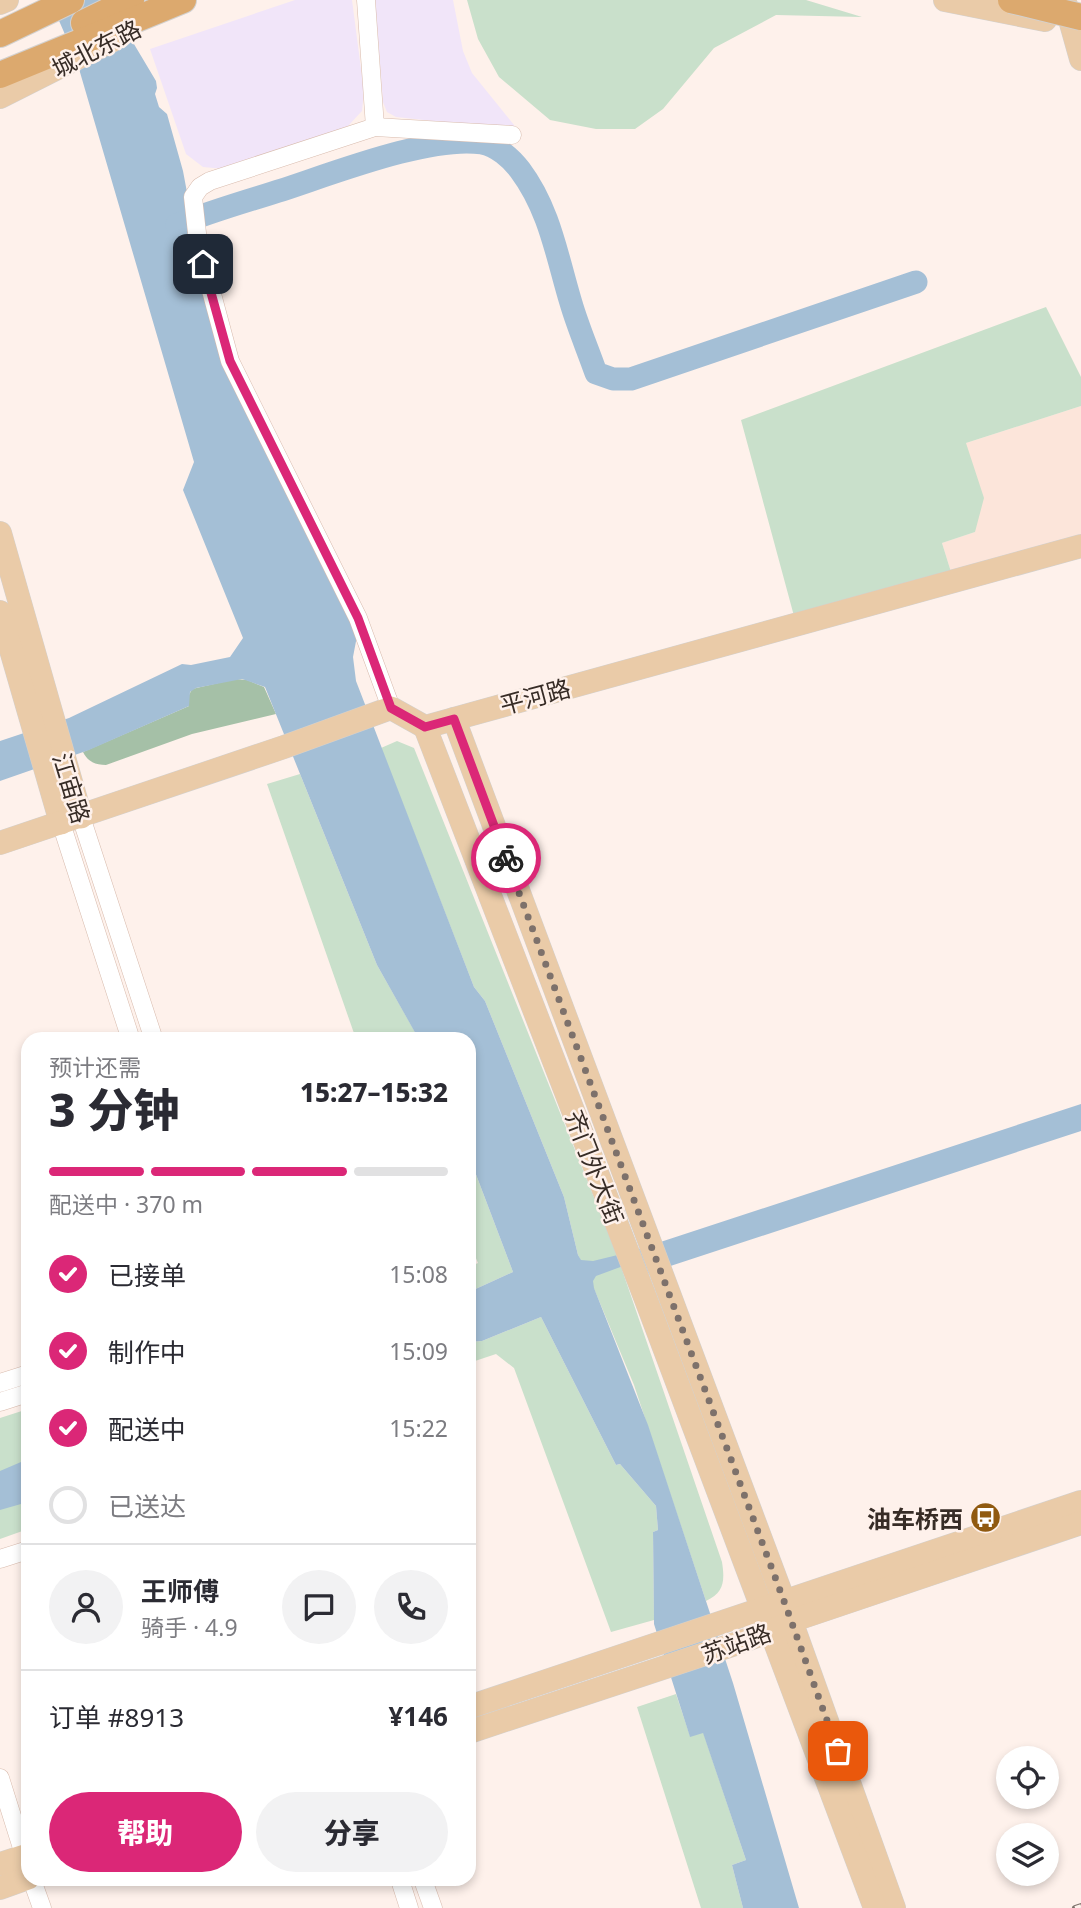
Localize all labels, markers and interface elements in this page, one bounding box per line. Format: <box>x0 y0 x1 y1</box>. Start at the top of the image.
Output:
street label: 城北东路 <box>46 12 146 84</box>
pin <box>173 234 233 294</box>
icon: home <box>184 245 222 283</box>
street label: 平河路 <box>496 671 574 721</box>
street label: 江宙路 <box>46 749 98 827</box>
courier <box>471 823 541 893</box>
icon: bike <box>487 839 525 877</box>
text: 预计还需 <box>49 1051 141 1083</box>
text: 15:27–15:32 <box>300 1074 448 1110</box>
text: 3 分钟 <box>49 1078 180 1140</box>
street label: 齐门外大街 <box>558 1105 632 1229</box>
text: 配送中 · 370 m <box>49 1188 203 1220</box>
icon: check <box>49 1255 87 1293</box>
text: 已接单 <box>108 1257 186 1293</box>
text: 15:08 <box>389 1258 448 1290</box>
icon: check <box>49 1332 87 1370</box>
text: 制作中 <box>108 1334 186 1370</box>
text: 15:09 <box>389 1335 448 1367</box>
icon: check <box>49 1409 87 1447</box>
text: 配送中 <box>108 1411 186 1447</box>
text: 15:22 <box>389 1412 448 1444</box>
text: 已送达 <box>108 1488 186 1524</box>
bus stop icon: 油车桥西 <box>969 1501 1003 1535</box>
place label: 油车桥西 <box>867 1502 963 1535</box>
button: person <box>49 1570 123 1644</box>
button: chat <box>282 1570 356 1644</box>
button: phone <box>374 1570 448 1644</box>
text: 王师傅 <box>141 1573 219 1609</box>
text: 骑手 · 4.9 <box>141 1611 238 1643</box>
street label: 苏站路 <box>697 1615 775 1671</box>
text: ¥146 <box>389 1698 448 1734</box>
text: 订单 #8913 <box>49 1699 184 1735</box>
pin <box>808 1721 868 1781</box>
icon: bag <box>819 1732 857 1770</box>
map controls <box>996 1746 1059 1886</box>
button: locate <box>996 1746 1059 1809</box>
button: 帮助 <box>49 1792 242 1872</box>
button: 分享 <box>256 1792 448 1872</box>
button: layers <box>996 1823 1059 1886</box>

